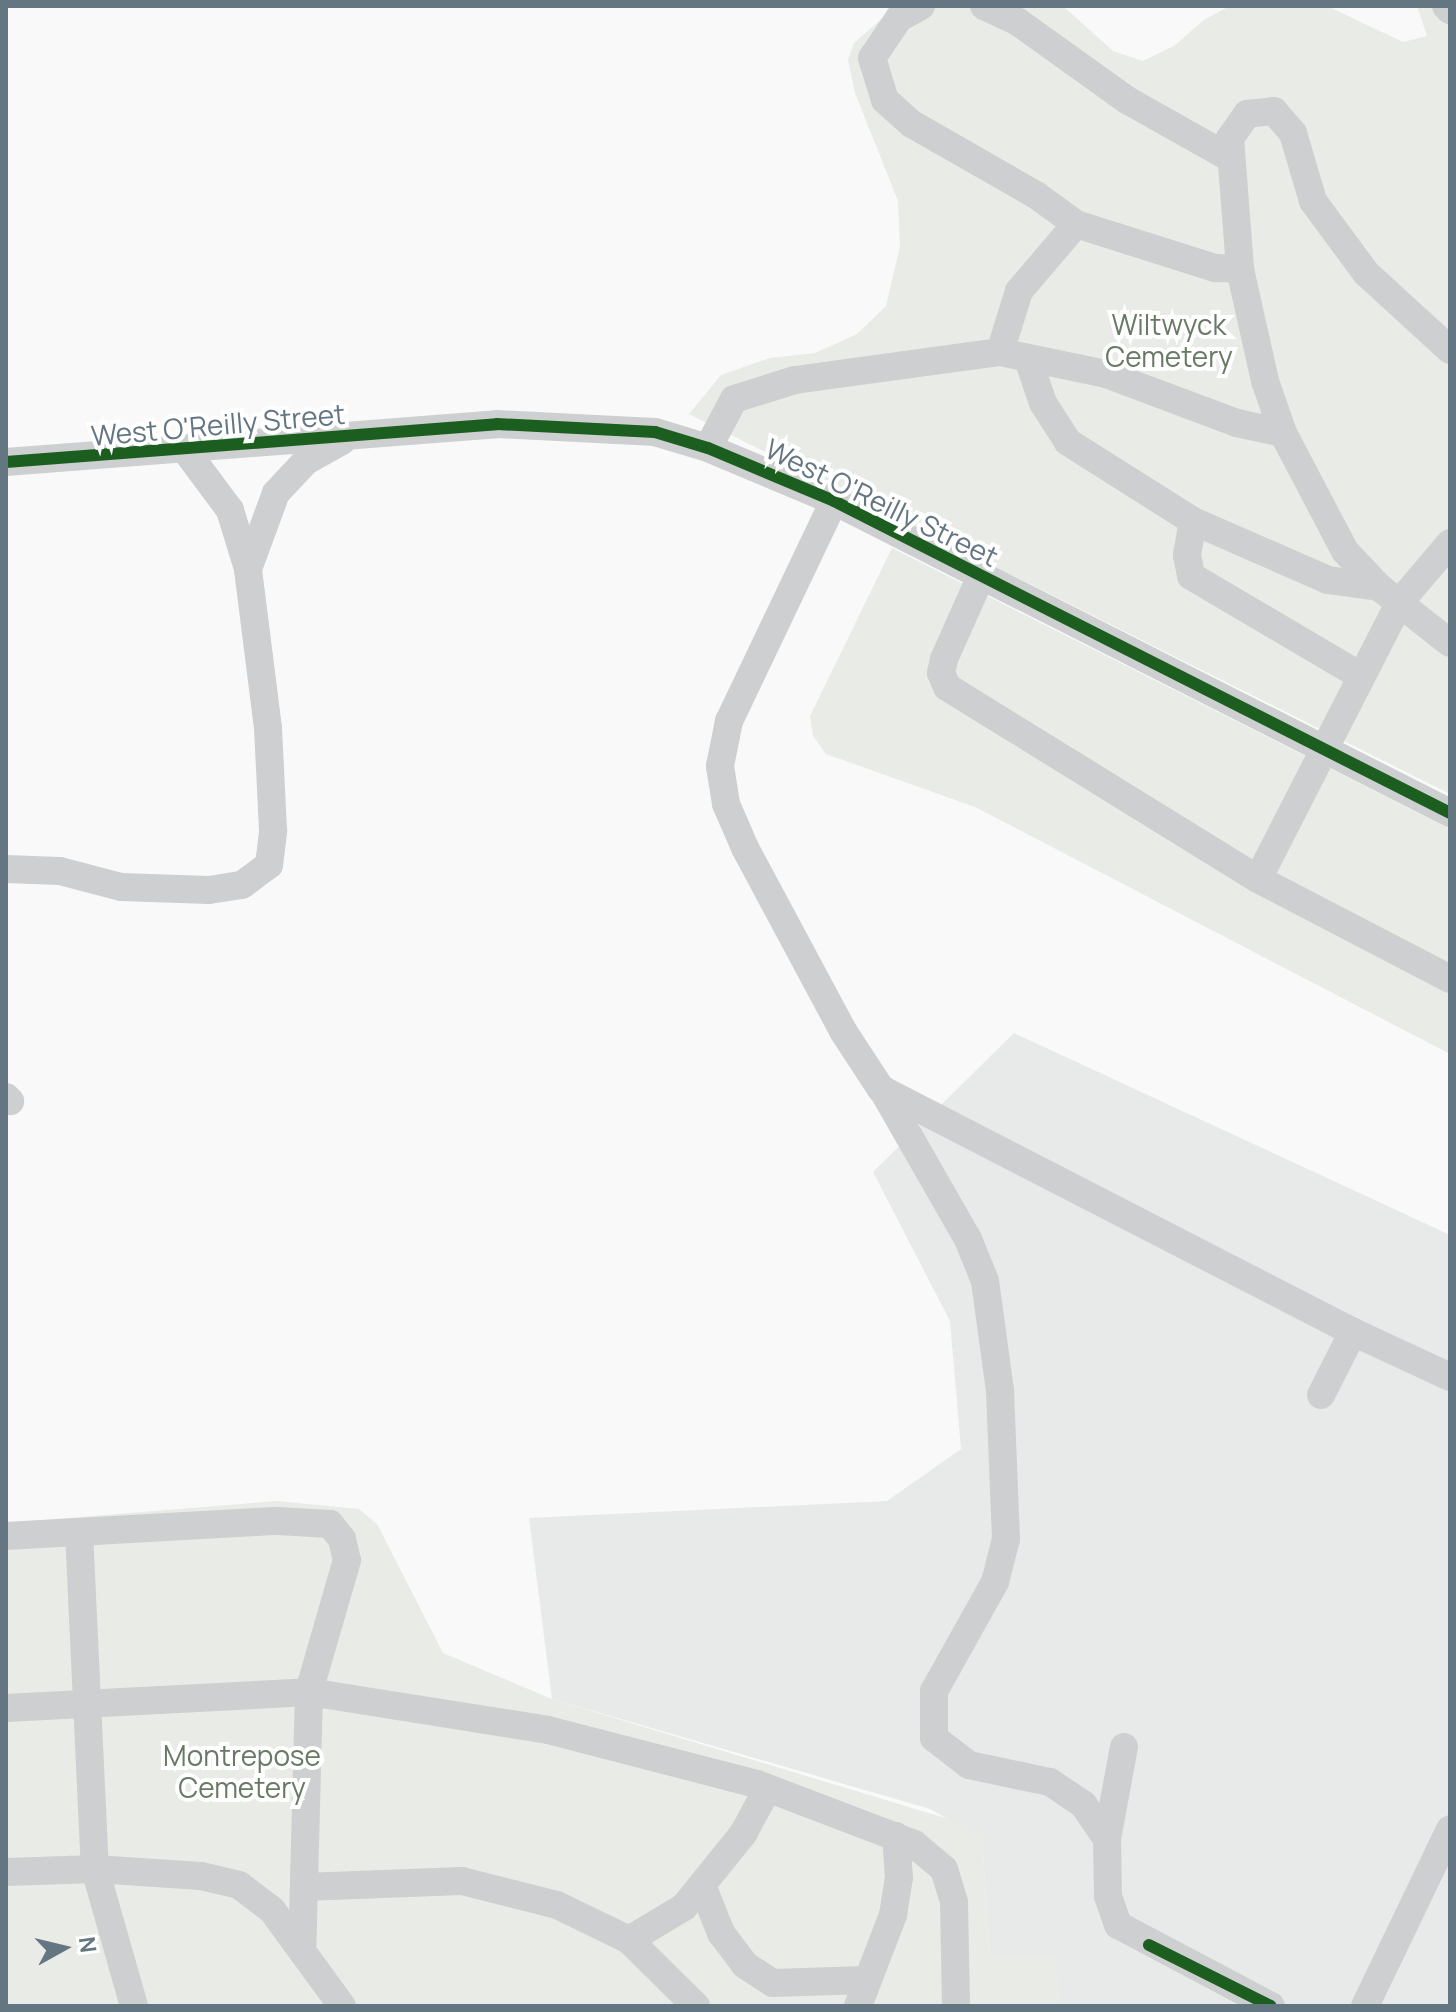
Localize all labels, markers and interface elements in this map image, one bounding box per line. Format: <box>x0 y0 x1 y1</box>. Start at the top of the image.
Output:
park label: Wiltwyck Cemetery <box>1105 307 1233 373</box>
street label: West O'Reilly Street <box>90 396 346 452</box>
street label: West O'Reilly Street <box>760 431 1004 573</box>
park label: Montrepose Cemetery <box>163 1738 321 1804</box>
north arrow <box>24 1908 104 1988</box>
text: N <box>72 1935 104 1955</box>

